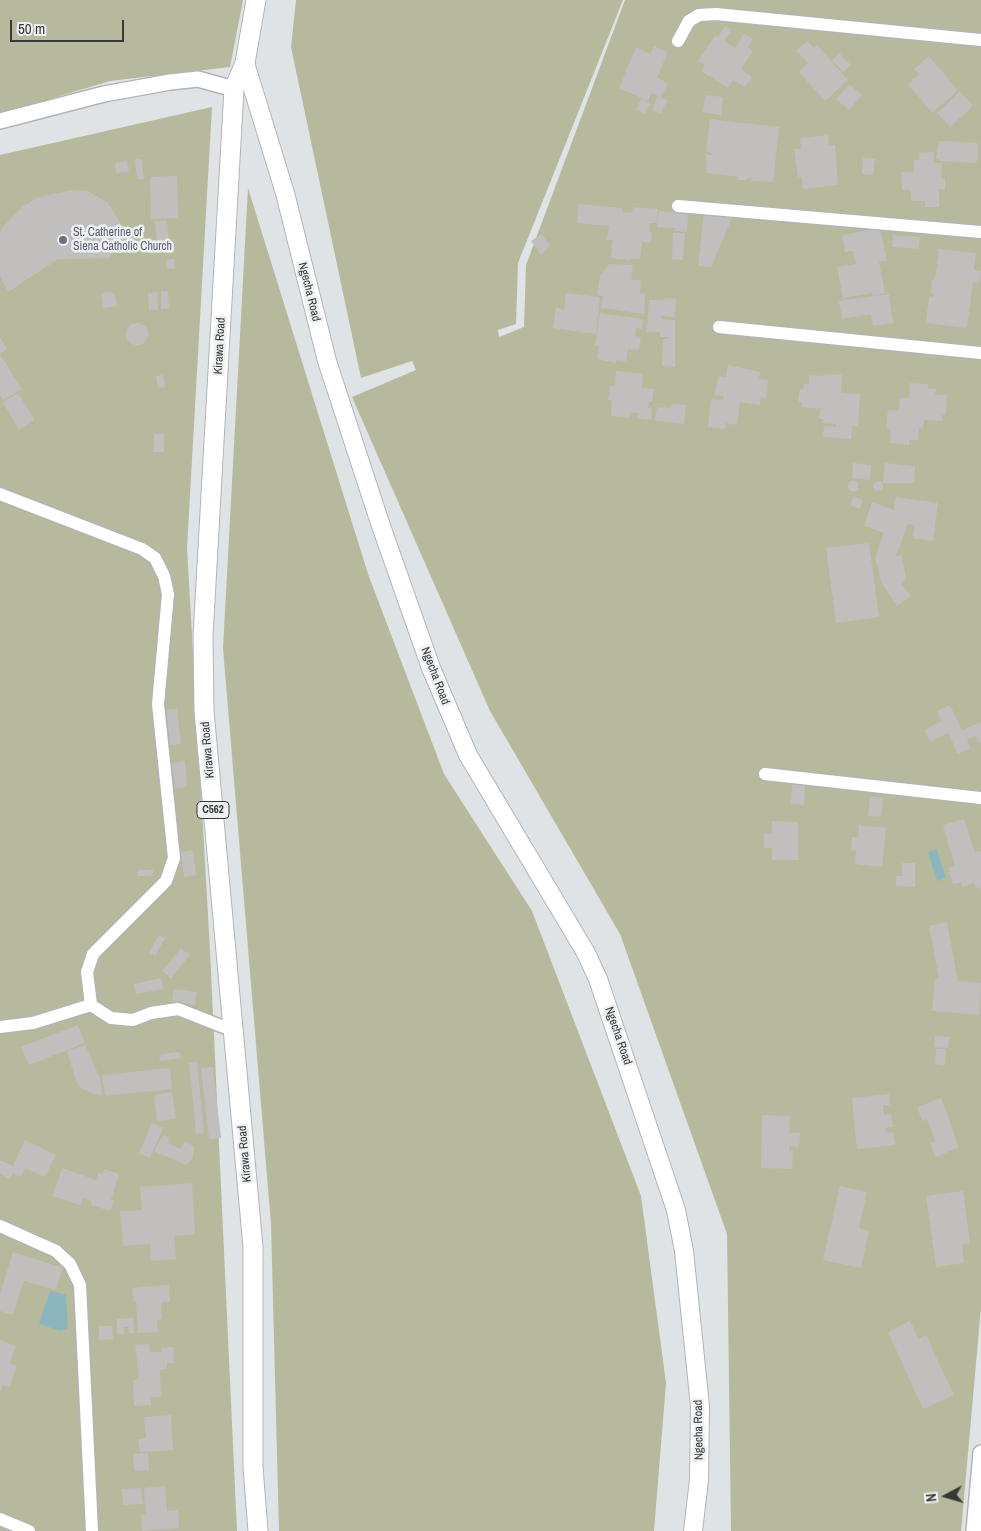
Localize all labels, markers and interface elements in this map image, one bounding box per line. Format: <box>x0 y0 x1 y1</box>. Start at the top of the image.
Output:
scale bar <box>12 10 126 42</box>
text: 50 m <box>18 18 45 39</box>
place label: St. Catherine of Siena Catholic Church <box>73 226 172 254</box>
marker: St. Catherine of Siena Catholic Church <box>57 234 69 246</box>
street label: Ngecha Road <box>295 261 323 323</box>
street label: Kirawa Road <box>211 317 229 375</box>
street label: Ngecha Road <box>417 645 453 707</box>
street label: Kirawa Road <box>198 721 218 779</box>
road number: C562 <box>197 802 229 818</box>
street label: Ngecha Road <box>601 1005 635 1067</box>
street label: Kirawa Road <box>235 1125 255 1183</box>
street label: Ngecha Road <box>691 1400 707 1460</box>
north arrow <box>921 1471 971 1521</box>
text: N <box>922 1493 940 1503</box>

